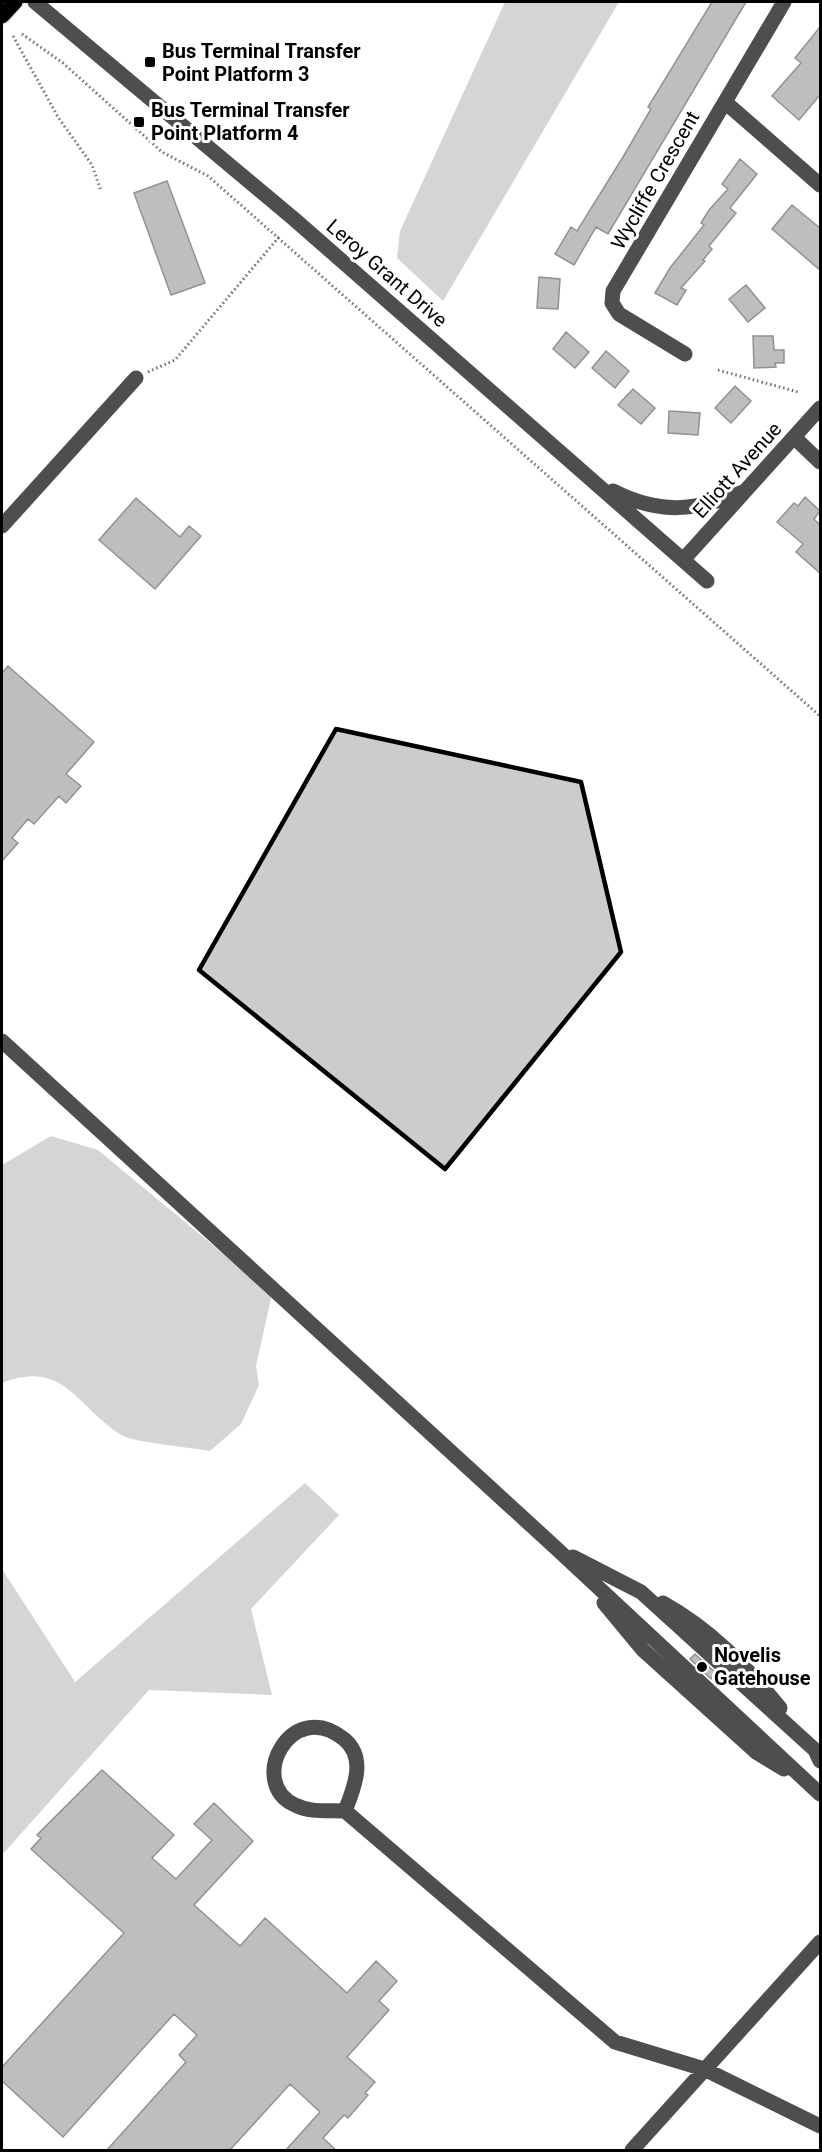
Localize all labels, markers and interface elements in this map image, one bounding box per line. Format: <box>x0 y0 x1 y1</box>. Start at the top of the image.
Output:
place label: Bus Terminal Transfer Point Platform 3 <box>162 39 361 86</box>
marker: Bus Terminal Transfer Point Platform 3 <box>143 55 157 69</box>
place label: Bus Terminal Transfer Point Platform 4 <box>151 98 350 145</box>
street label: Wycliffe Crescent <box>606 107 704 253</box>
marker: Bus Terminal Transfer Point Platform 4 <box>132 115 146 129</box>
street label: Leroy Grant Drive <box>322 214 452 332</box>
street label: Elliott Avenue <box>688 417 786 523</box>
place label: Novelis Gatehouse <box>714 1643 811 1690</box>
marker: Novelis Gatehouse <box>695 1660 709 1674</box>

